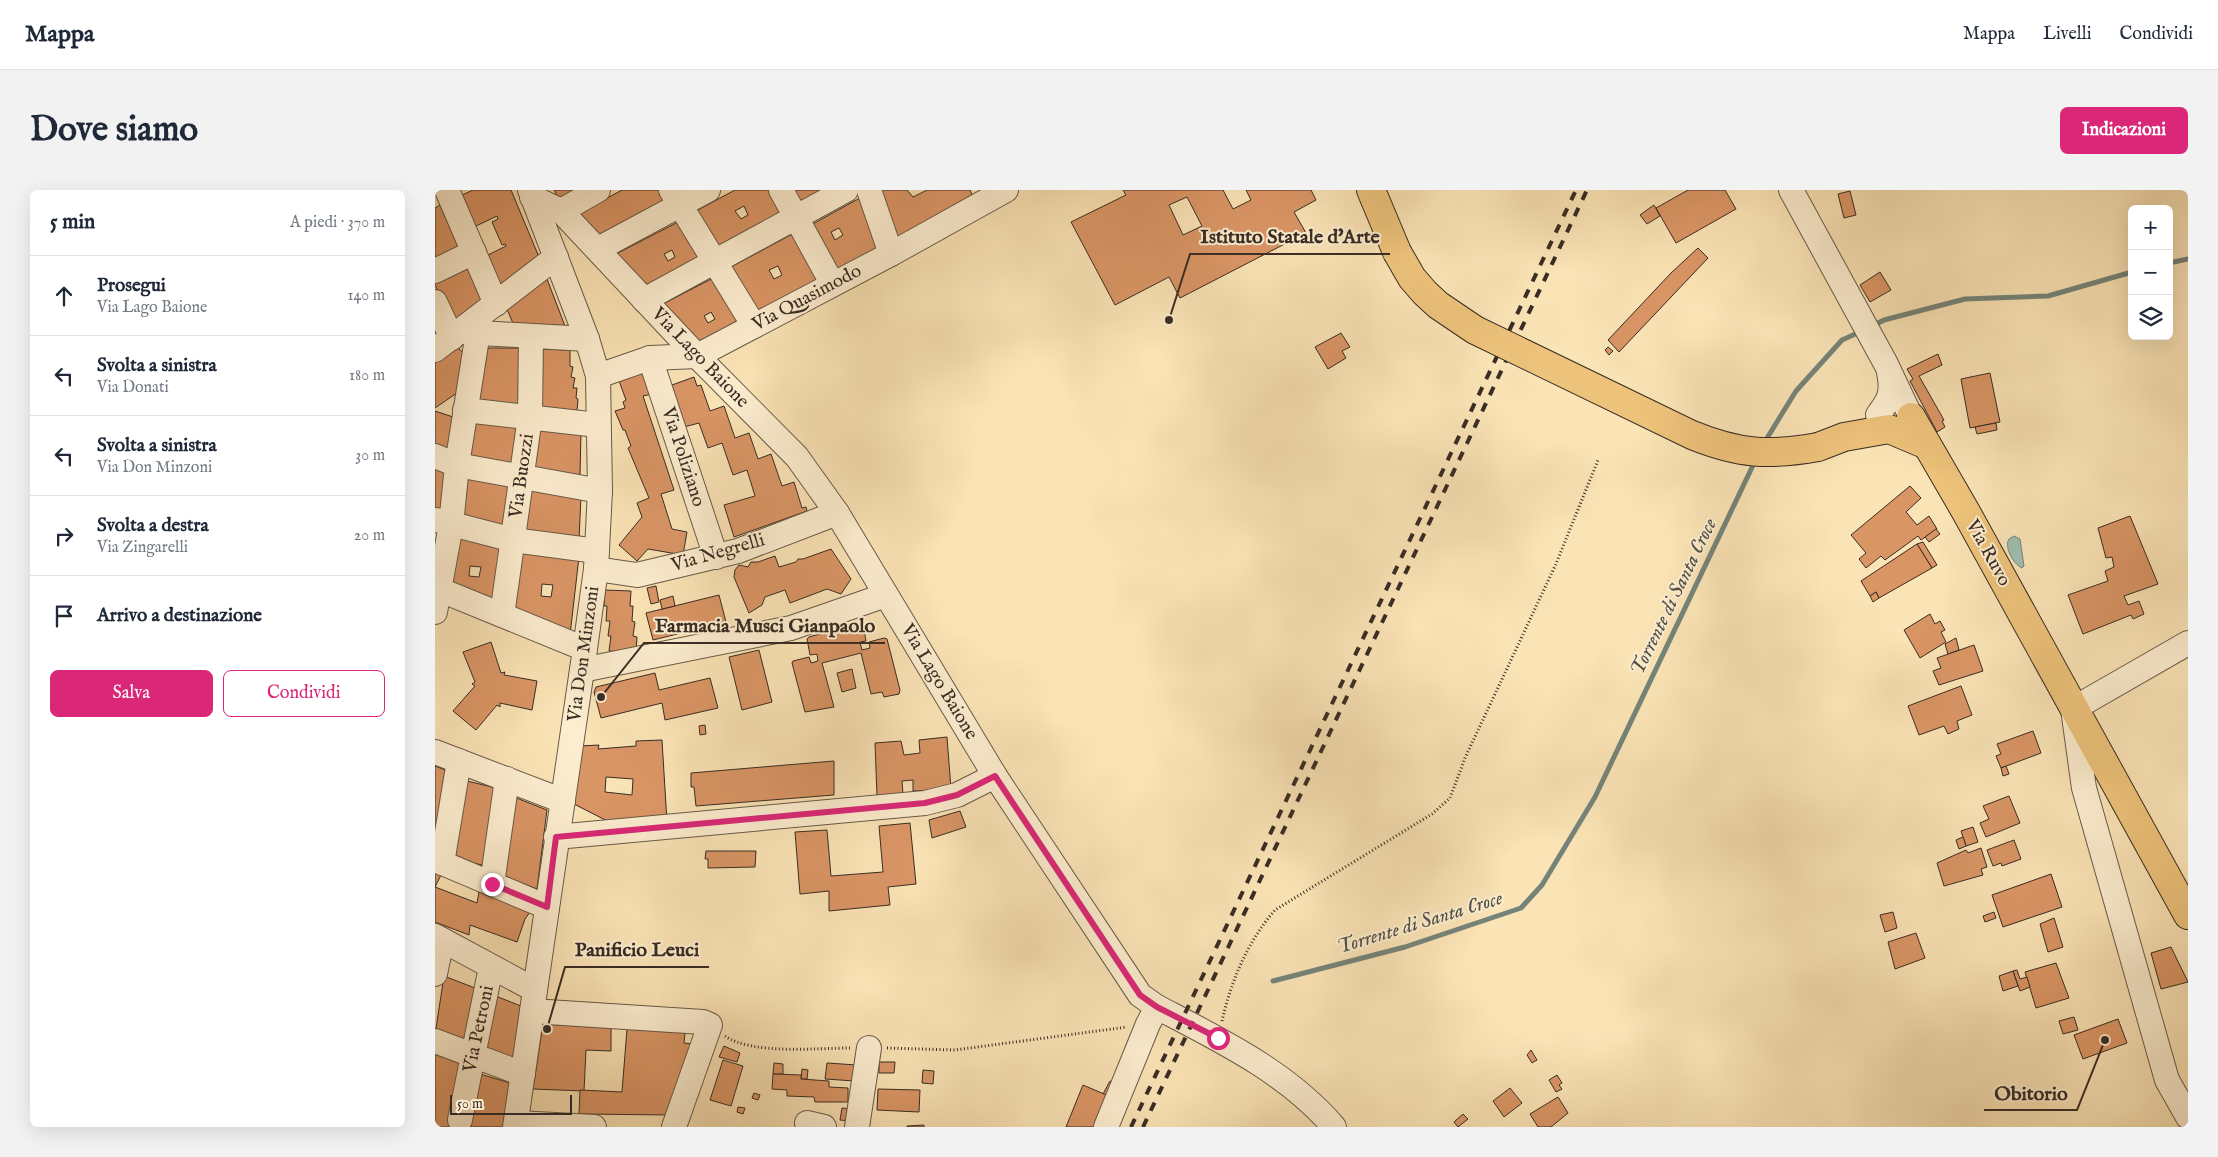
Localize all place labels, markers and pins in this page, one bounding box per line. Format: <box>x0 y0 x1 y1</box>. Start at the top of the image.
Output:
callout: Istituto Statale d'Arte <box>1190 219 1390 254</box>
callout: Farmacia Musci Gianpaolo <box>644 608 885 643</box>
callout: Panificio Leuci <box>565 932 709 967</box>
callout: Obitorio <box>1984 1075 2077 1110</box>

